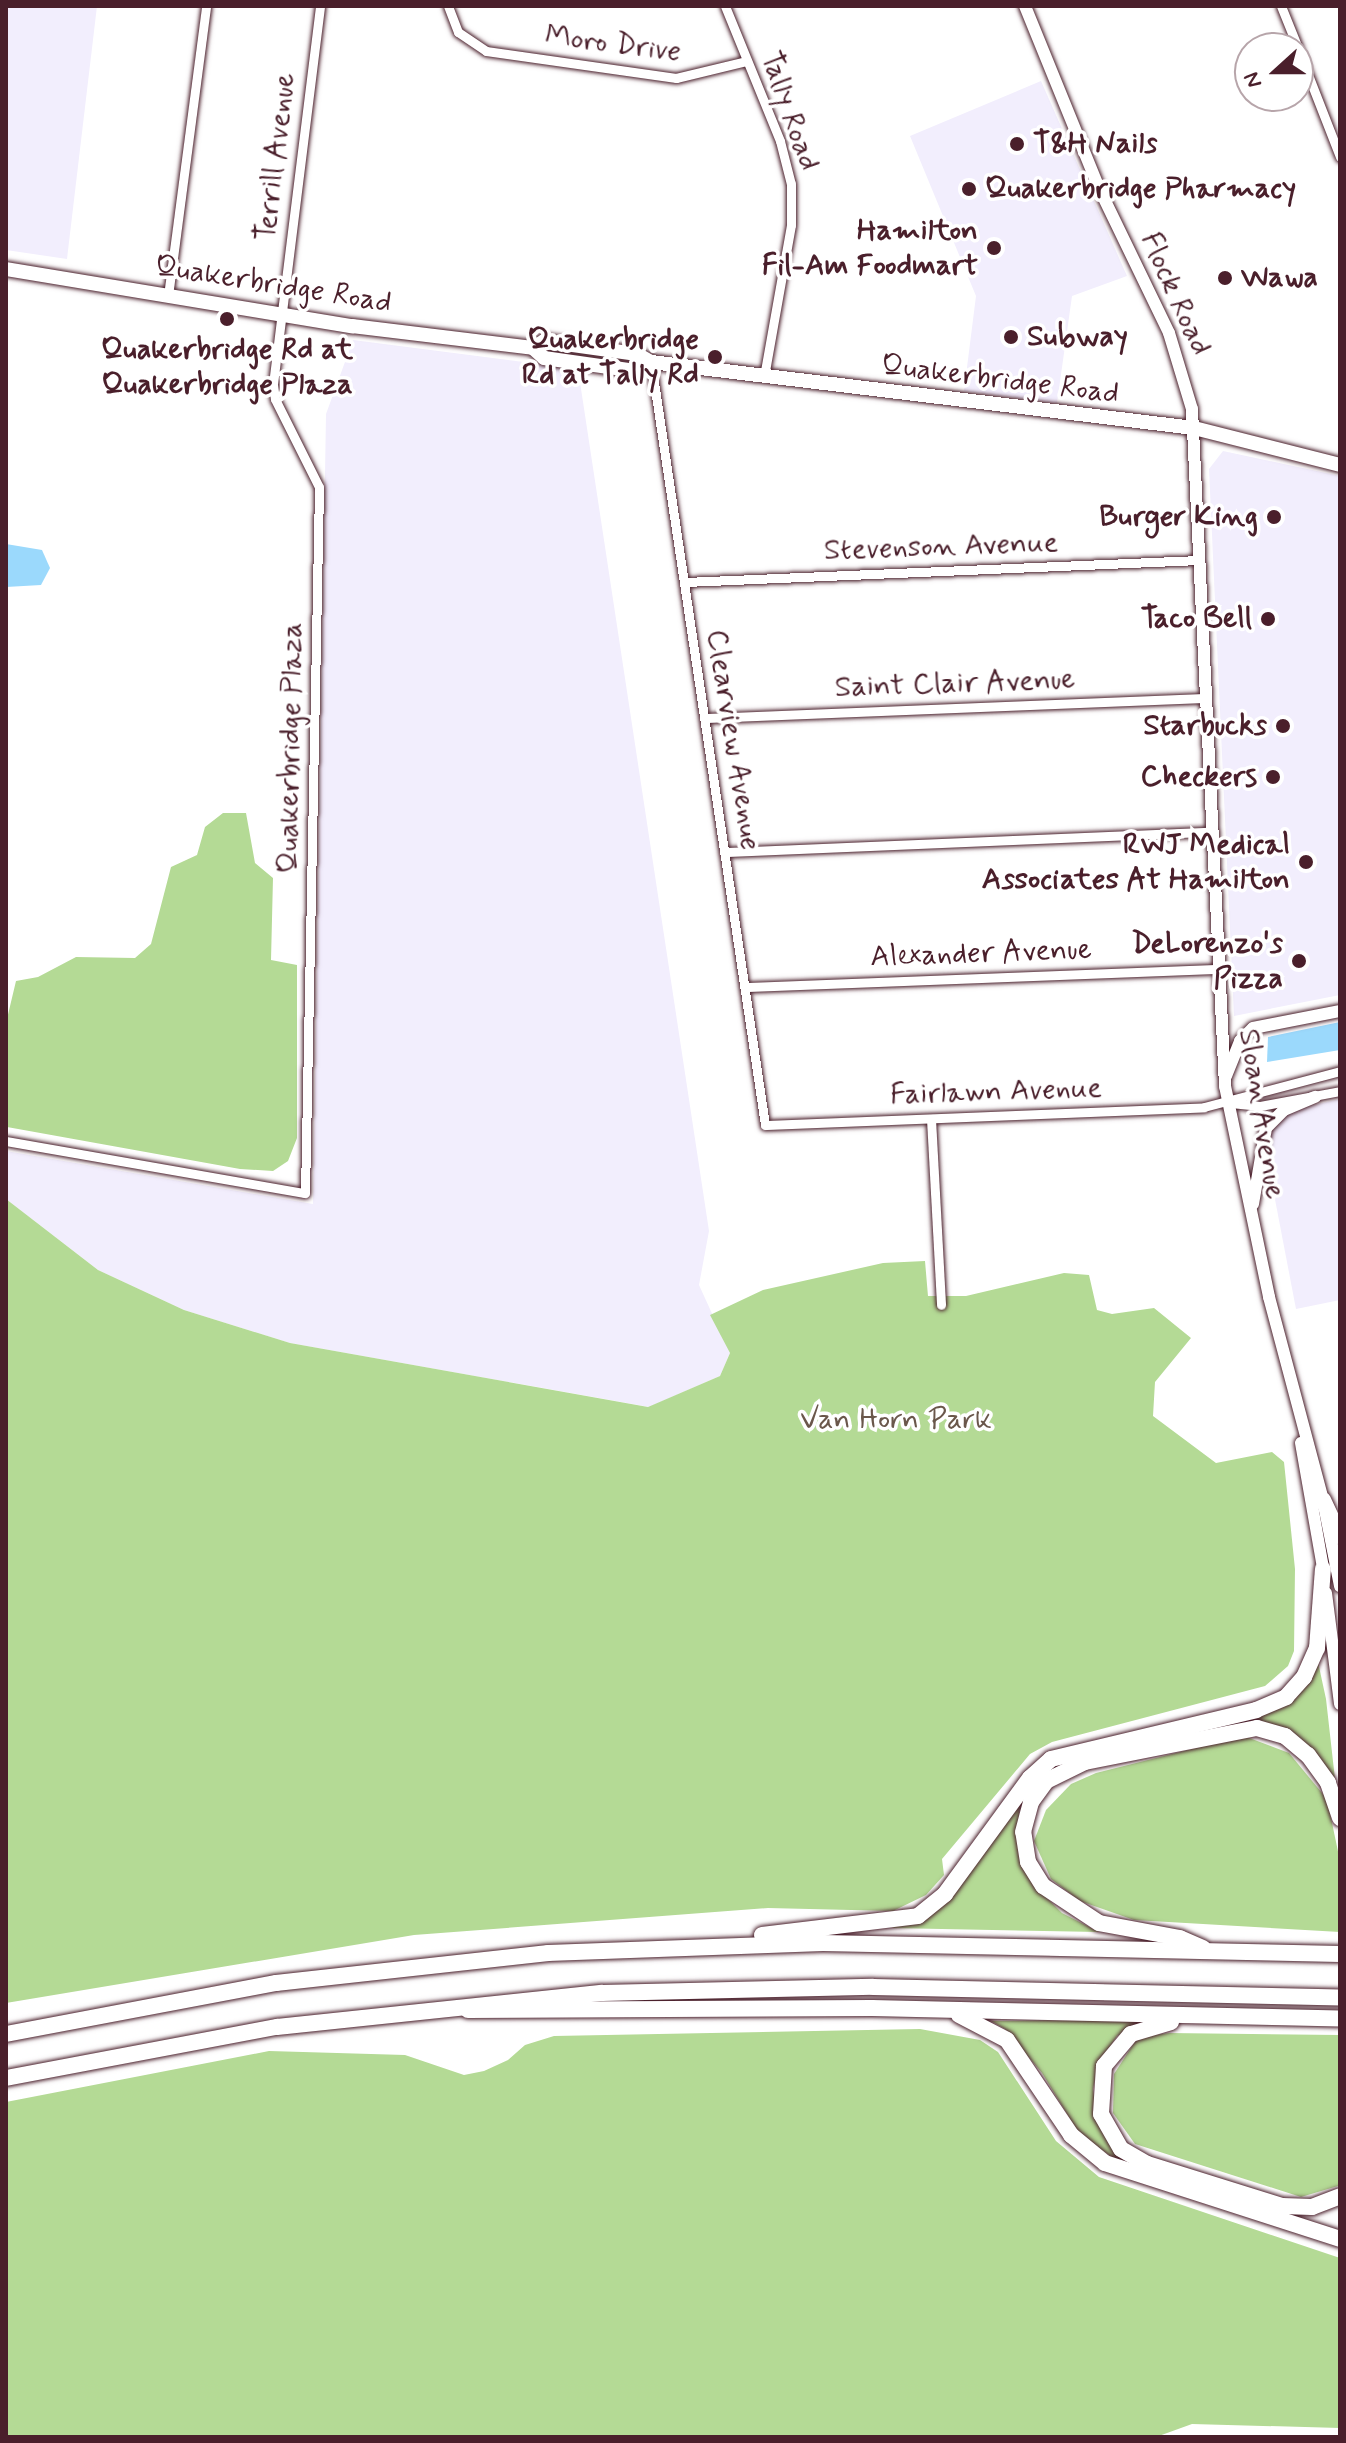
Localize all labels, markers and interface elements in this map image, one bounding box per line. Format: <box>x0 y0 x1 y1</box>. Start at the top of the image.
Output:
street label: Moro Drive <box>543 18 683 70</box>
north arrow <box>1234 32 1314 112</box>
street label: Tally Road <box>752 46 826 176</box>
street label: Terrill Avenue <box>247 67 305 247</box>
text: N <box>1238 68 1269 92</box>
place label: T&H Nails <box>1033 126 1157 162</box>
marker: T&H Nails <box>1008 135 1026 153</box>
place label: Quakerbridge Pharmacy <box>985 171 1293 207</box>
marker: Quakerbridge Pharmacy <box>960 180 978 198</box>
place label: Hamilton Fil-Am Foodmart <box>754 213 978 284</box>
street label: Flock Road <box>1132 227 1218 361</box>
marker: Hamilton Fil-Am Foodmart <box>985 239 1003 257</box>
street label: Quakerbridge Road <box>152 248 394 322</box>
place label: Wawa <box>1241 260 1318 296</box>
marker: Wawa <box>1216 269 1234 287</box>
marker: Quakerbridge Rd at Quakerbridge Plaza <box>218 310 236 328</box>
place label: Subway <box>1027 319 1128 355</box>
place label: Quakerbridge Rd at Tally Rd <box>522 322 699 392</box>
marker: Subway <box>1002 328 1020 346</box>
place label: Quakerbridge Rd at Quakerbridge Plaza <box>101 332 353 402</box>
marker: Quakerbridge Rd at Tally Rd <box>706 348 724 366</box>
street label: Quakerbridge Road <box>879 348 1121 412</box>
place label: Burger King <box>1104 499 1258 535</box>
marker: Burger King <box>1265 508 1283 526</box>
street label: Stevenson Avenue <box>823 525 1059 569</box>
place label: Taco Bell <box>1142 601 1252 637</box>
marker: Taco Bell <box>1259 610 1277 628</box>
street label: Quakerbridge Plaza <box>271 623 311 873</box>
street label: Clearview Avenue <box>697 624 769 856</box>
street label: Saint Clair Avenue <box>832 662 1078 706</box>
place label: Starbucks <box>1143 708 1267 744</box>
marker: Starbucks <box>1274 717 1292 735</box>
place label: Checkers <box>1141 759 1257 795</box>
marker: Checkers <box>1264 768 1282 786</box>
place label: RWJ Medical Associates At Hamilton <box>978 827 1290 898</box>
marker: RWJ Medical Associates At Hamilton <box>1297 853 1315 871</box>
place label: DeLorenzo's Pizza <box>1131 926 1283 996</box>
street label: Alexander Avenue <box>867 932 1095 976</box>
marker: DeLorenzo's Pizza <box>1290 952 1308 970</box>
street label: Sloan Avenue <box>1229 1024 1293 1204</box>
street label: Fairlawn Avenue <box>888 1070 1104 1114</box>
park label: Van Horn Park <box>799 1402 993 1438</box>

